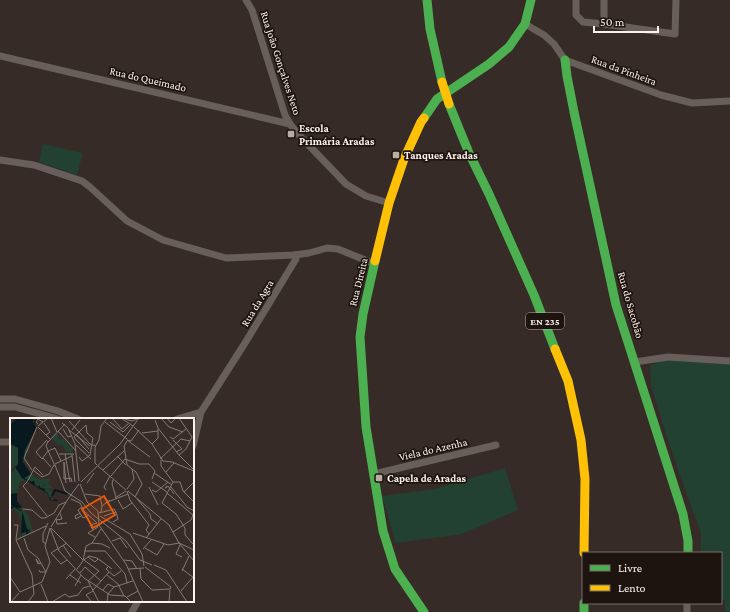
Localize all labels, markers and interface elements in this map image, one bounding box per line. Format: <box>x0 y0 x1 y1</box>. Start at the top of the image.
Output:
scale bar <box>594 8 658 34</box>
street label: Rua João Gonçalves Neto <box>258 10 304 117</box>
text: 50 m <box>600 15 625 29</box>
street label: Rua da Pinheira <box>590 53 658 87</box>
street label: Rua do Queimado <box>108 64 188 94</box>
place label: Escola Primária Aradas <box>299 122 375 147</box>
marker: Escola Primária Aradas <box>286 129 296 139</box>
place label: Tanques Aradas <box>404 149 478 161</box>
marker: Tanques Aradas <box>391 150 401 160</box>
street label: Rua Direita <box>346 257 370 307</box>
street label: Rua do Sacobão <box>616 270 646 340</box>
street label: Rua da Agra <box>238 278 276 329</box>
road number: EN 235 <box>526 313 564 329</box>
inset map <box>10 418 194 602</box>
street label: Viela do Azenha <box>398 435 468 463</box>
place label: Capela de Aradas <box>387 472 467 484</box>
marker: Capela de Aradas <box>374 473 384 483</box>
legend <box>582 552 722 604</box>
text: Livre <box>618 561 642 575</box>
text: Lento <box>618 581 646 595</box>

